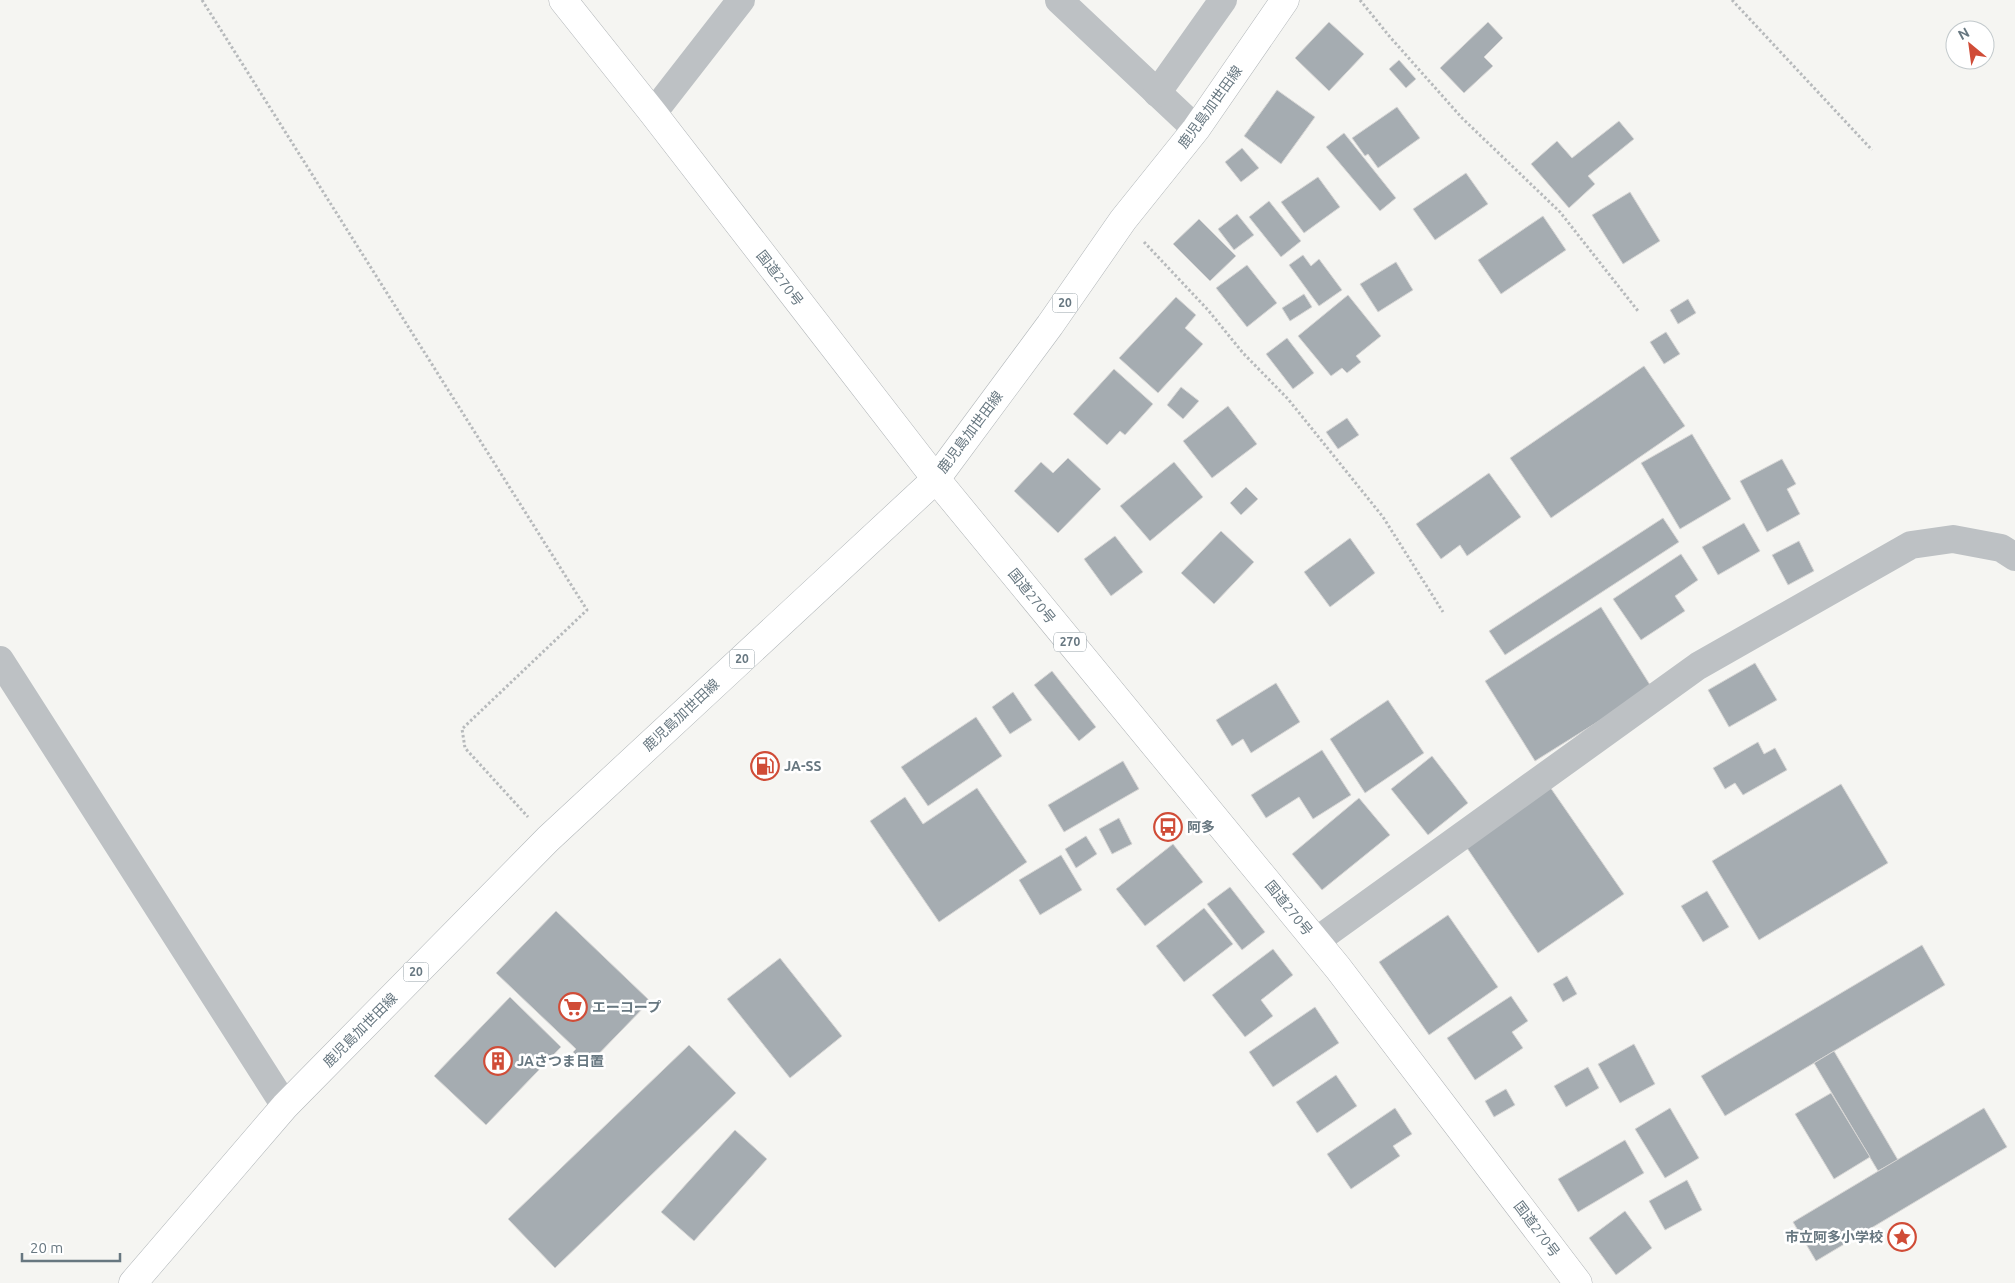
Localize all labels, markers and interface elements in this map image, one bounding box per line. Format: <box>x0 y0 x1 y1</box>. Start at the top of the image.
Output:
north arrow <box>1945 20 1995 70</box>
text: N <box>1955 24 1972 43</box>
street label: 鹿児島加世田線 <box>1175 63 1245 151</box>
street label: 国道270号 <box>753 247 807 309</box>
road number: 20 <box>1052 294 1078 312</box>
street label: 鹿児島加世田線 <box>934 388 1006 476</box>
street label: 国道270号 <box>1005 565 1059 627</box>
road number: 270 <box>1054 632 1086 652</box>
road number: 20 <box>730 650 754 669</box>
street label: 鹿児島加世田線 <box>640 676 722 754</box>
fuel station icon: JA-SS <box>750 751 780 781</box>
place label: JA-SS <box>784 758 821 774</box>
bus stop icon: 阿多 <box>1153 812 1183 842</box>
place label: 阿多 <box>1187 819 1215 835</box>
street label: 国道270号 <box>1262 877 1316 939</box>
road number: 20 <box>404 962 428 982</box>
street label: 鹿児島加世田線 <box>320 990 400 1070</box>
supermarket icon: エーコープ <box>558 992 588 1022</box>
place label: エーコープ <box>592 999 661 1015</box>
building icon: JAさつま日置 <box>483 1046 513 1076</box>
place label: JAさつま日置 <box>517 1053 604 1069</box>
street label: 国道270号 <box>1511 1198 1563 1260</box>
place icon: 市立阿多小学校 <box>1887 1222 1917 1252</box>
place label: 市立阿多小学校 <box>1785 1229 1883 1245</box>
scale bar <box>22 1230 120 1262</box>
text: 20 m <box>30 1239 63 1256</box>

